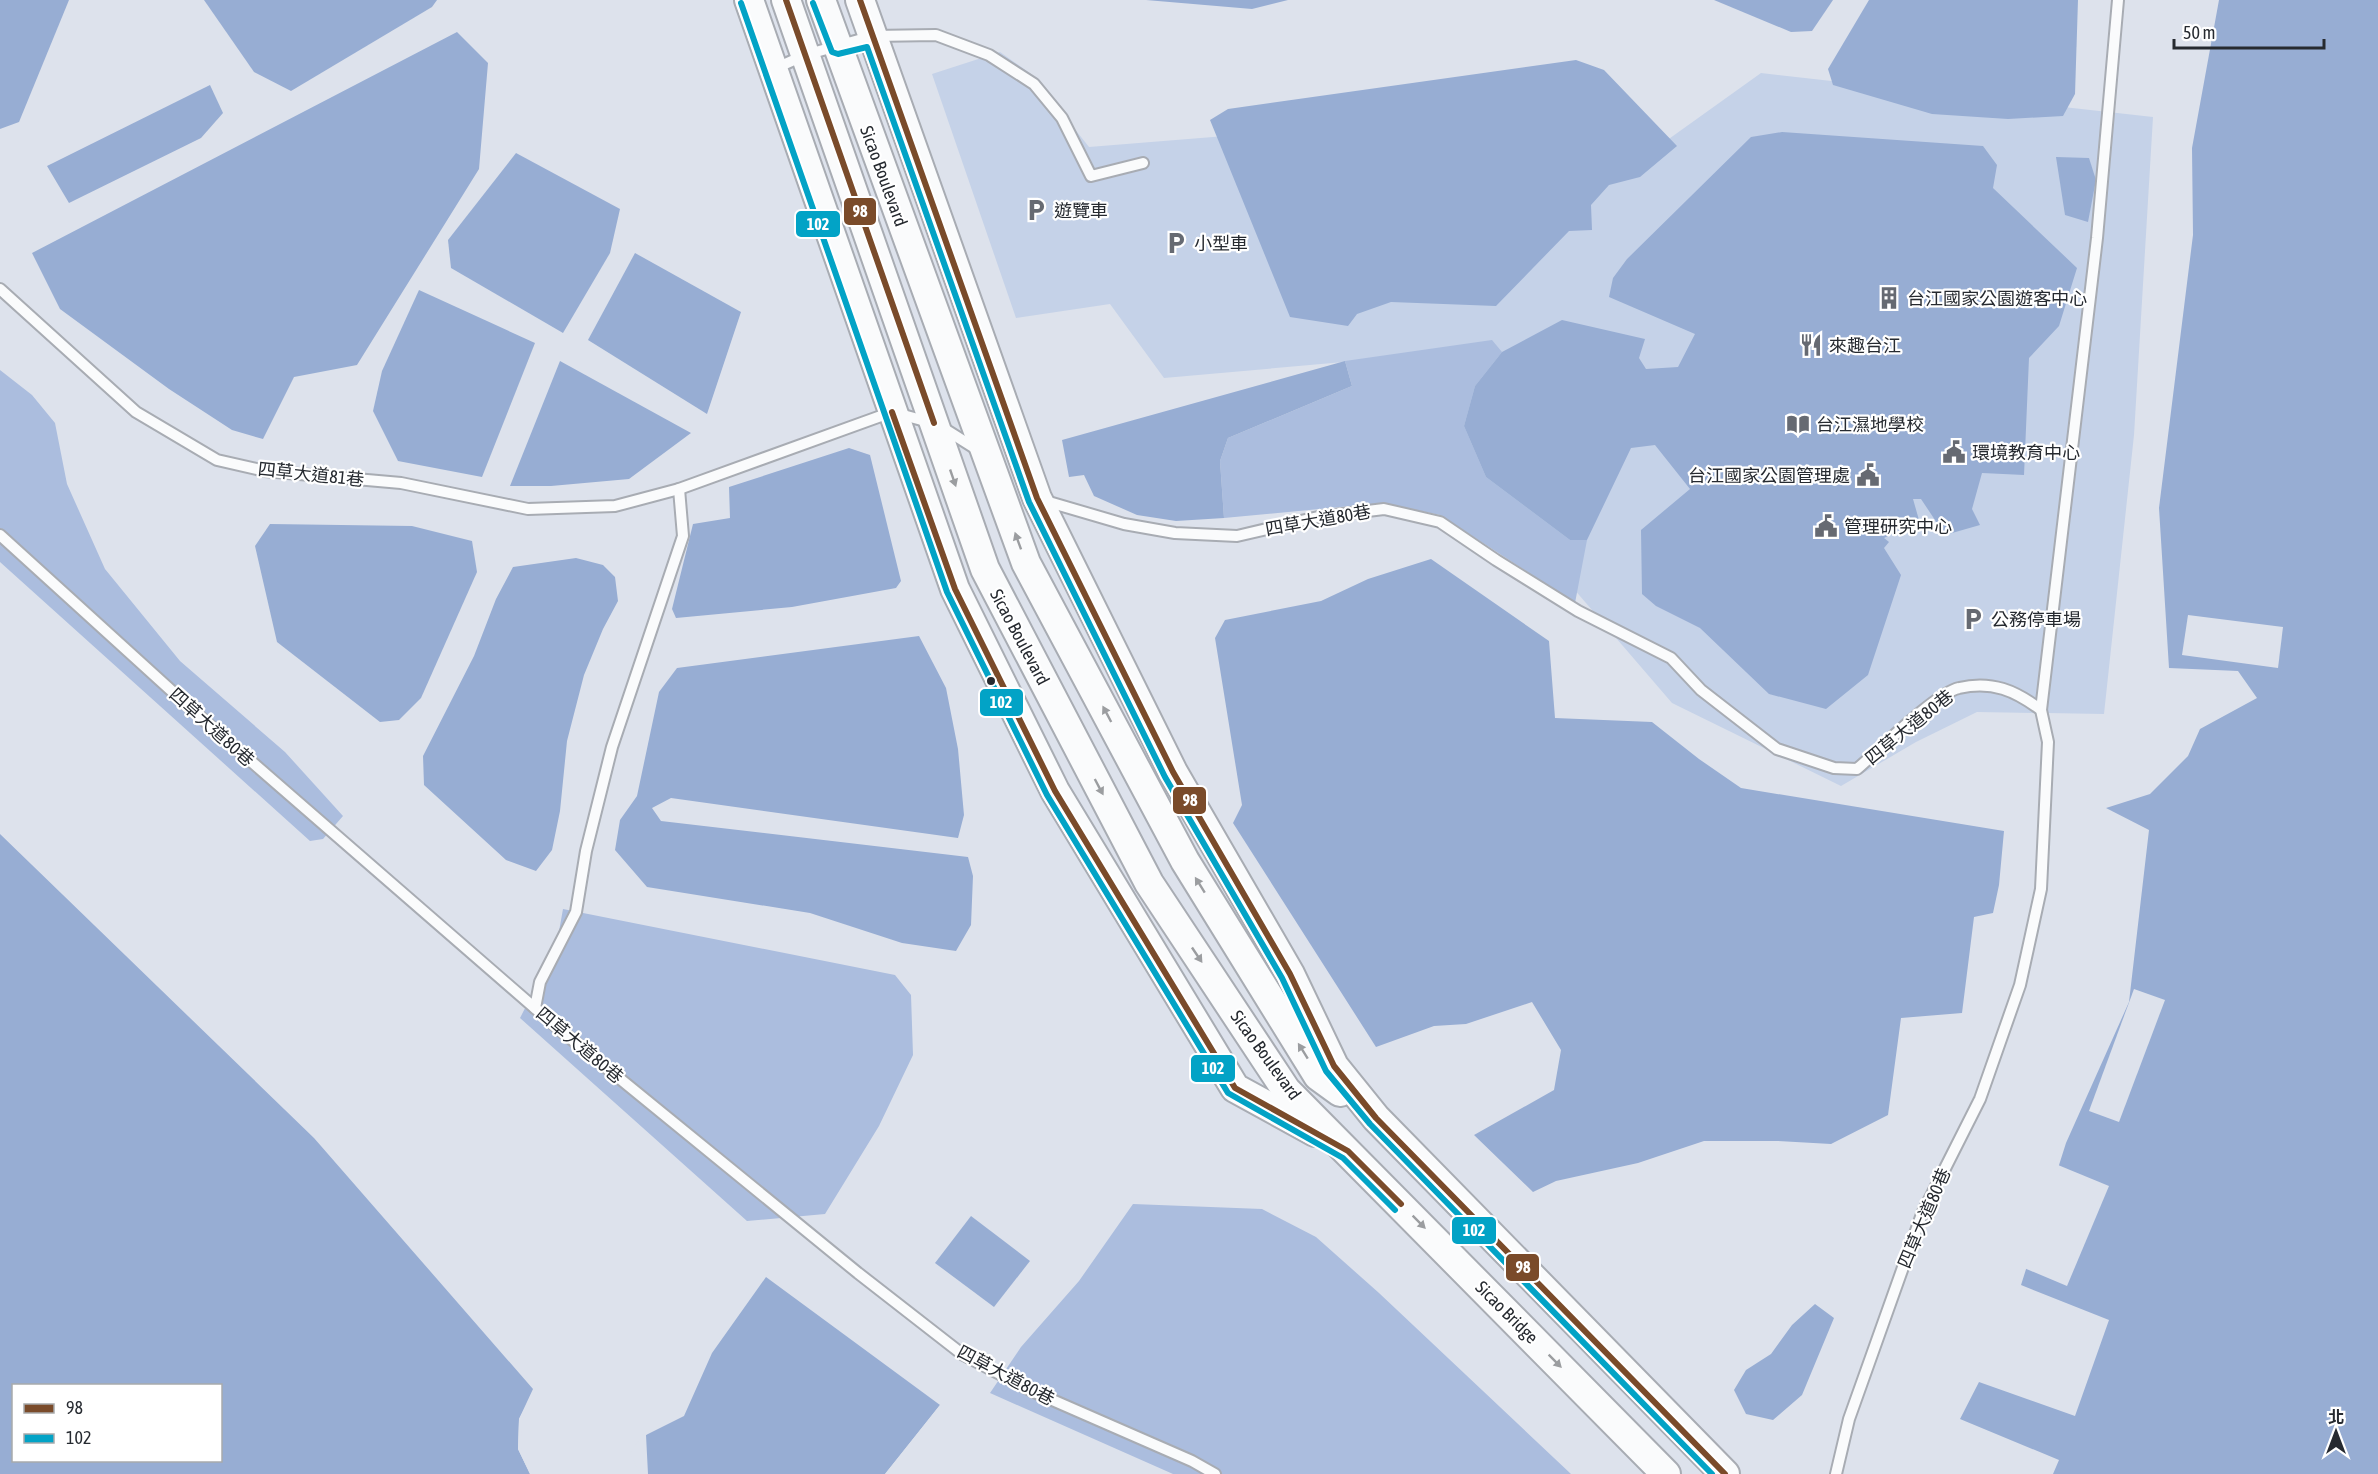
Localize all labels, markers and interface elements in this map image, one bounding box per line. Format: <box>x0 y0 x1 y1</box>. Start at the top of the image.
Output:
scale bar <box>2174 12 2324 50</box>
text: 50 m <box>2183 22 2215 43</box>
street label: Sicao Boulevard <box>856 123 912 229</box>
line badge: 98 <box>843 197 877 226</box>
parking icon: 遊覽車 <box>1023 197 1049 223</box>
place label: 遊覽車 <box>1054 200 1108 221</box>
text: 98 <box>852 202 868 220</box>
line badge: 102 <box>795 210 841 238</box>
text: 102 <box>807 215 829 233</box>
parking icon: 小型車 <box>1163 230 1189 256</box>
place label: 小型車 <box>1194 233 1248 254</box>
building icon: 台江國家公園遊客中心 <box>1876 285 1902 311</box>
place label: 台江國家公園遊客中心 <box>1907 288 2087 309</box>
restaurant icon: 來趣台江 <box>1798 332 1824 358</box>
place label: 來趣台江 <box>1829 335 1901 356</box>
library icon: 台江濕地學校 <box>1785 411 1811 437</box>
place label: 台江濕地學校 <box>1816 414 1924 435</box>
public building icon: 環境教育中心 <box>1941 439 1967 465</box>
place label: 環境教育中心 <box>1972 442 2080 463</box>
street label: 四草大道81巷 <box>257 458 365 490</box>
public building icon: 台江國家公園管理處 <box>1855 462 1881 488</box>
place label: 台江國家公園管理處 <box>1688 465 1850 486</box>
one-way arrow <box>949 469 959 487</box>
street label: 四草大道80巷 <box>1264 500 1372 540</box>
public building icon: 管理研究中心 <box>1813 513 1839 539</box>
place label: 管理研究中心 <box>1844 516 1952 537</box>
one-way arrow <box>1012 532 1022 550</box>
street label: Sicao Boulevard <box>986 586 1054 688</box>
parking icon: 公務停車場 <box>1960 606 1986 632</box>
place label: 公務停車場 <box>1991 609 2081 630</box>
unlabelled marker <box>985 675 997 687</box>
street label: 四草大道80巷 <box>165 683 259 771</box>
street label: 四草大道80巷 <box>1861 685 1957 769</box>
line badge: 102 <box>979 688 1024 717</box>
text: 102 <box>990 693 1012 711</box>
one-way arrow <box>1102 706 1112 723</box>
one-way arrow <box>1094 779 1104 796</box>
line badge: 98 <box>1172 786 1207 815</box>
text: 98 <box>1182 791 1198 809</box>
one-way arrow <box>1195 877 1206 894</box>
one-way arrow <box>1191 947 1202 963</box>
street label: 四草大道80巷 <box>532 1003 628 1087</box>
street label: Sicao Boulevard <box>1227 1006 1305 1104</box>
one-way arrow <box>1297 1043 1308 1059</box>
line badge: 102 <box>1190 1054 1236 1083</box>
text: 102 <box>1202 1059 1224 1077</box>
street label: 四草大道80巷 <box>1893 1165 1955 1271</box>
one-way arrow <box>1411 1215 1425 1229</box>
line badge: 102 <box>1451 1216 1497 1245</box>
text: 102 <box>1463 1221 1485 1239</box>
line badge: 98 <box>1505 1253 1540 1282</box>
text: 98 <box>1515 1258 1531 1276</box>
street label: Sicao Bridge <box>1471 1276 1543 1348</box>
street label: 四草大道80巷 <box>954 1341 1058 1409</box>
one-way arrow <box>1548 1354 1562 1368</box>
legend <box>12 1384 222 1462</box>
text: 98 <box>66 1397 83 1418</box>
north arrow <box>2306 1402 2366 1462</box>
text: 北 <box>2328 1408 2344 1426</box>
text: 102 <box>66 1427 91 1448</box>

